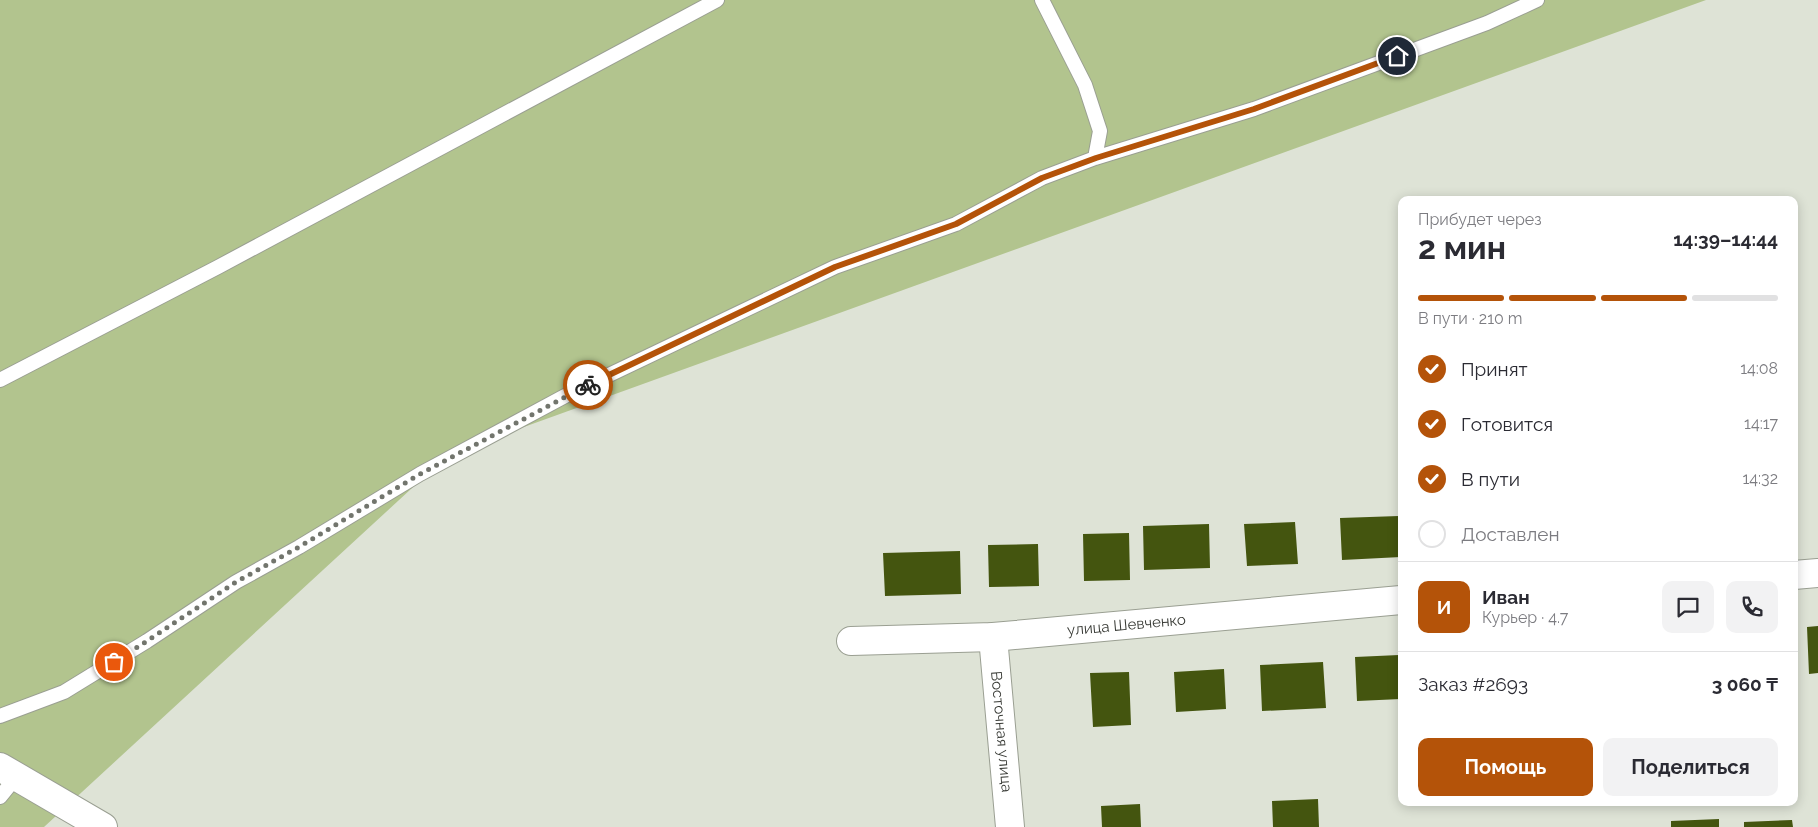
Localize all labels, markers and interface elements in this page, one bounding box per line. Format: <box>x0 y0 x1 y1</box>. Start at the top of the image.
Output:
pin <box>1376 35 1418 77</box>
icon: home <box>1383 42 1411 70</box>
text: Прибудет через <box>1418 210 1542 229</box>
text: 14:39–14:44 <box>1673 228 1778 250</box>
text: 2 мин <box>1418 229 1506 266</box>
text: В пути · 210 m <box>1418 309 1523 328</box>
icon: check <box>1418 355 1446 383</box>
text: Принят <box>1461 358 1528 380</box>
text: 14:08 <box>1740 359 1778 378</box>
courier <box>563 360 613 410</box>
icon: bike <box>574 371 602 399</box>
icon: check <box>1418 410 1446 438</box>
text: Готовится <box>1461 413 1553 435</box>
text: 14:17 <box>1744 414 1778 433</box>
icon: check <box>1418 465 1446 493</box>
text: В пути <box>1461 468 1520 490</box>
text: 14:32 <box>1743 469 1778 488</box>
text: Доставлен <box>1461 523 1560 545</box>
button: chat <box>1662 581 1714 633</box>
button: phone <box>1726 581 1778 633</box>
text: Иван <box>1482 586 1530 608</box>
text: И <box>1437 596 1451 618</box>
text: Курьер · 4.7 <box>1482 608 1568 627</box>
street label: улица Шевченко <box>1066 611 1187 639</box>
pin <box>93 641 135 683</box>
icon: bag <box>100 648 128 676</box>
street label: Восточная улица <box>987 670 1016 793</box>
text: Заказ #2693 <box>1418 673 1528 695</box>
text: 3 060 ₸ <box>1712 673 1778 695</box>
button: Помощь <box>1418 738 1593 796</box>
button: Поделиться <box>1603 738 1778 796</box>

